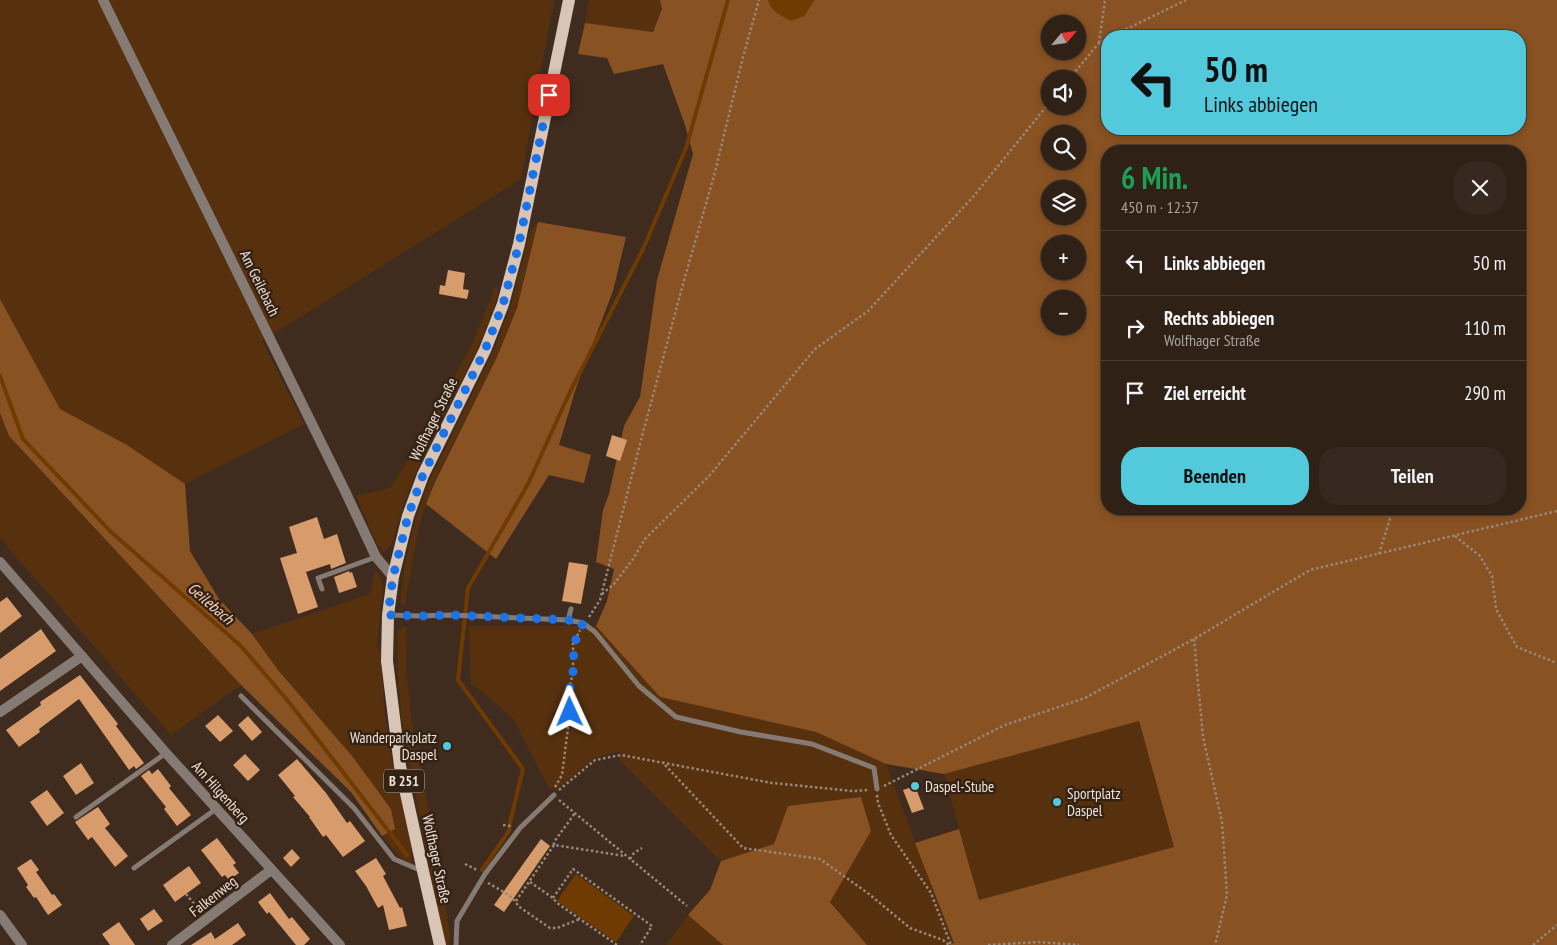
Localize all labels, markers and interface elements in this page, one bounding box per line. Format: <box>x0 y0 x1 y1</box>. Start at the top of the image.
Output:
north arrow <box>1041 15 1086 60</box>
map controls <box>1041 15 1086 335</box>
text: 50 m <box>1204 46 1268 92</box>
icon: left <box>1121 50 1186 115</box>
button: sound <box>1041 70 1086 115</box>
pin <box>528 74 570 116</box>
icon: arrive <box>535 81 563 109</box>
text: Links abbiegen <box>1204 90 1318 118</box>
button: search <box>1041 125 1086 170</box>
text: 6 Min. <box>1121 158 1188 197</box>
button: close <box>1454 162 1506 214</box>
button: layers <box>1041 180 1086 225</box>
text: 450 m · 12:37 <box>1121 197 1199 217</box>
button: + <box>1041 235 1086 280</box>
street label: Am Geilebach <box>236 247 284 319</box>
icon: left <box>1121 249 1149 277</box>
text: Links abbiegen <box>1164 251 1265 275</box>
text: 50 m <box>1473 251 1506 275</box>
button: − <box>1041 290 1086 335</box>
text: Rechts abbiegen <box>1164 306 1274 330</box>
icon: right <box>1121 314 1149 342</box>
text: 110 m <box>1464 316 1506 340</box>
text: Wolfhager Straße <box>1164 330 1260 350</box>
street label: Wolfhager Straße <box>405 374 461 464</box>
icon: arrive <box>1121 379 1149 407</box>
text: Ziel erreicht <box>1164 381 1246 405</box>
text: 290 m <box>1464 381 1506 405</box>
button: Beenden <box>1121 447 1309 505</box>
button: Teilen <box>1319 447 1506 505</box>
water label: Geilebach <box>184 578 239 629</box>
position arrow <box>543 685 595 737</box>
place label: Wanderparkplatz Daspel <box>350 728 437 764</box>
marker: Wanderparkplatz Daspel <box>441 740 453 752</box>
street label: Am Hilgenberg <box>188 757 254 827</box>
road number: B 251 <box>384 769 424 792</box>
place label: Daspel-Stube <box>925 777 994 796</box>
marker: Daspel-Stube <box>909 780 921 792</box>
place label: Sportplatz Daspel <box>1067 784 1121 820</box>
marker: Sportplatz Daspel <box>1051 796 1063 808</box>
street label: Wolfhager Straße <box>418 813 456 905</box>
street label: Falkenweg <box>185 871 241 921</box>

